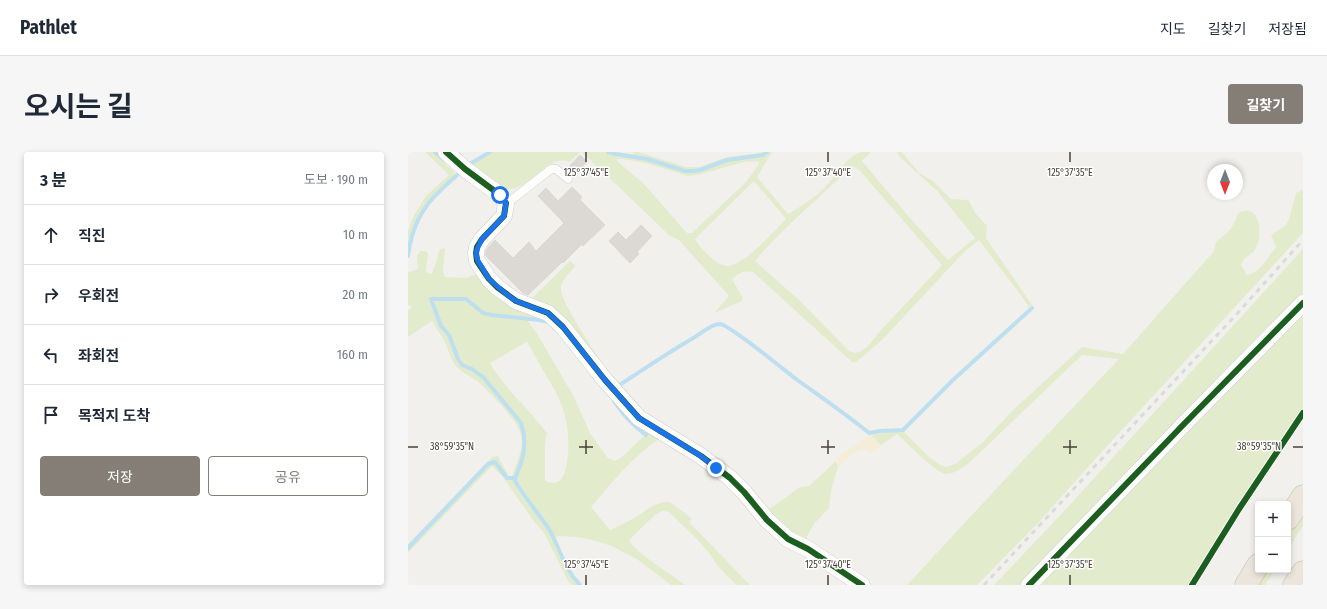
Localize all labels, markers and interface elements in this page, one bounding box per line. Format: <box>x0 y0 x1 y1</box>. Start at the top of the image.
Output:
text: Pathlet <box>20 16 77 39</box>
text: 지도 <box>1160 21 1186 38</box>
text: 길찾기 <box>1208 21 1246 38</box>
text: 저장됨 <box>1268 21 1307 38</box>
button: 길찾기 <box>1228 84 1303 124</box>
text: 오시는 길 <box>24 90 133 123</box>
north arrow <box>1207 164 1243 200</box>
text: 125°37'45"E <box>563 167 609 179</box>
text: 125°37'40"E <box>805 167 851 179</box>
text: 125°37'35"E <box>1047 167 1093 179</box>
text: 3 분 <box>40 170 67 191</box>
text: 도보 · 190 m <box>304 172 368 187</box>
route start <box>491 186 509 204</box>
icon: ahead <box>40 224 62 246</box>
text: 직진 <box>78 227 106 245</box>
text: 10 m <box>343 227 368 242</box>
icon: right <box>40 284 62 306</box>
text: 우회전 <box>78 287 119 305</box>
text: 20 m <box>342 287 368 302</box>
icon: left <box>40 344 62 366</box>
text: 좌회전 <box>78 347 119 365</box>
text: 160 m <box>337 347 368 362</box>
icon: arrive <box>40 404 62 426</box>
text: 목적지 도착 <box>78 407 150 425</box>
text: 38°59'35"N <box>430 441 474 453</box>
text: 38°59'35"N <box>1237 441 1281 453</box>
button: 저장 <box>40 456 200 496</box>
button: 공유 <box>208 456 368 496</box>
route end <box>707 459 725 477</box>
map controls <box>1255 501 1291 573</box>
button: + <box>1255 501 1291 537</box>
button: − <box>1255 537 1291 573</box>
text: 125°37'45"E <box>563 559 609 571</box>
text: 125°37'40"E <box>805 559 851 571</box>
text: 125°37'35"E <box>1047 559 1093 571</box>

